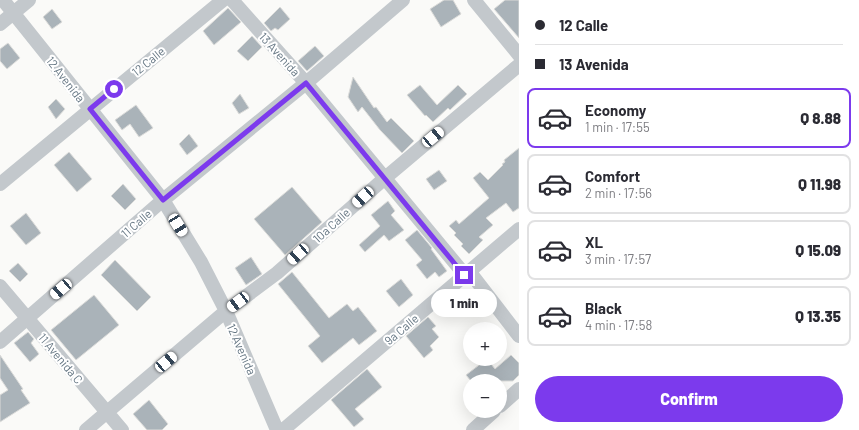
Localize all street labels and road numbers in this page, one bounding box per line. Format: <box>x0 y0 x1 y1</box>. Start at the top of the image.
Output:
street label: 13 Avenida <box>257 29 303 79</box>
street label: 12 Calle <box>129 44 167 78</box>
street label: 12 Avenida <box>44 53 88 105</box>
street label: 10a Calle <box>310 205 352 245</box>
street label: 11 Calle <box>118 206 154 240</box>
street label: 9a Calle <box>381 311 421 347</box>
street label: 12 Avenida <box>225 321 259 377</box>
street label: 11 Avenida C <box>36 330 86 386</box>

